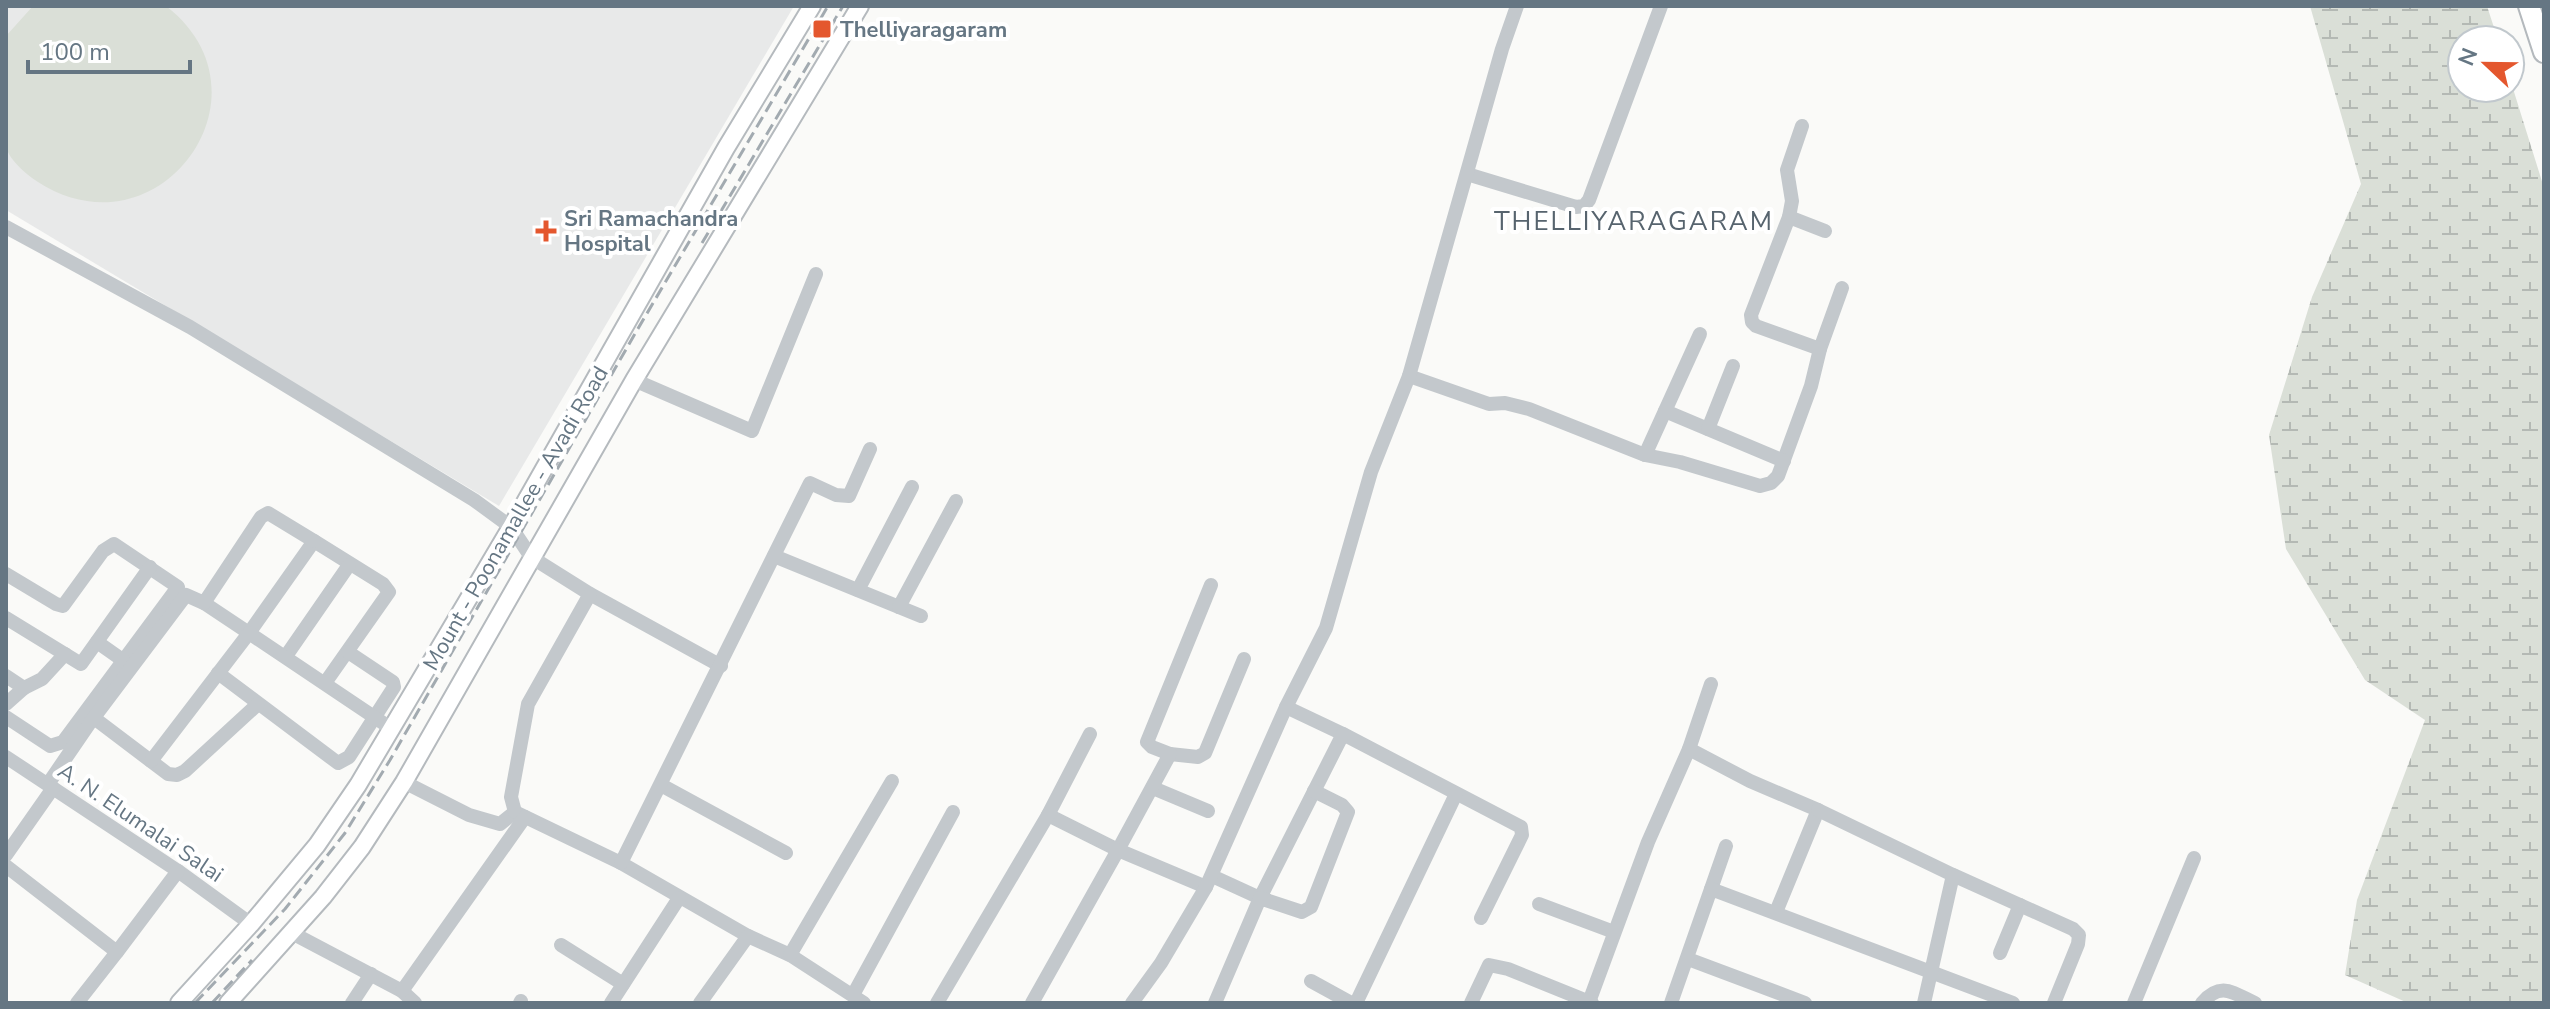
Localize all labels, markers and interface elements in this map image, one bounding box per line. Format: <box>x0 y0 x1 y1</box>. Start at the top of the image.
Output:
place label: Thelliyaragaram <box>840 15 1007 45</box>
marker: Thelliyaragaram <box>811 18 833 40</box>
scale bar <box>28 24 190 74</box>
north arrow <box>2446 24 2526 104</box>
text: 100 m <box>40 36 110 68</box>
text: N <box>2451 44 2485 70</box>
place label: Sri Ramachandra Hospital <box>564 204 738 259</box>
district label: THELLIYARAGARAM <box>1494 204 1774 239</box>
marker: Sri Ramachandra Hospital <box>535 220 557 242</box>
street label: Mount - Poonamallee - Avadi Road <box>416 361 616 676</box>
street label: A. N. Elumalai Salai <box>52 756 229 889</box>

